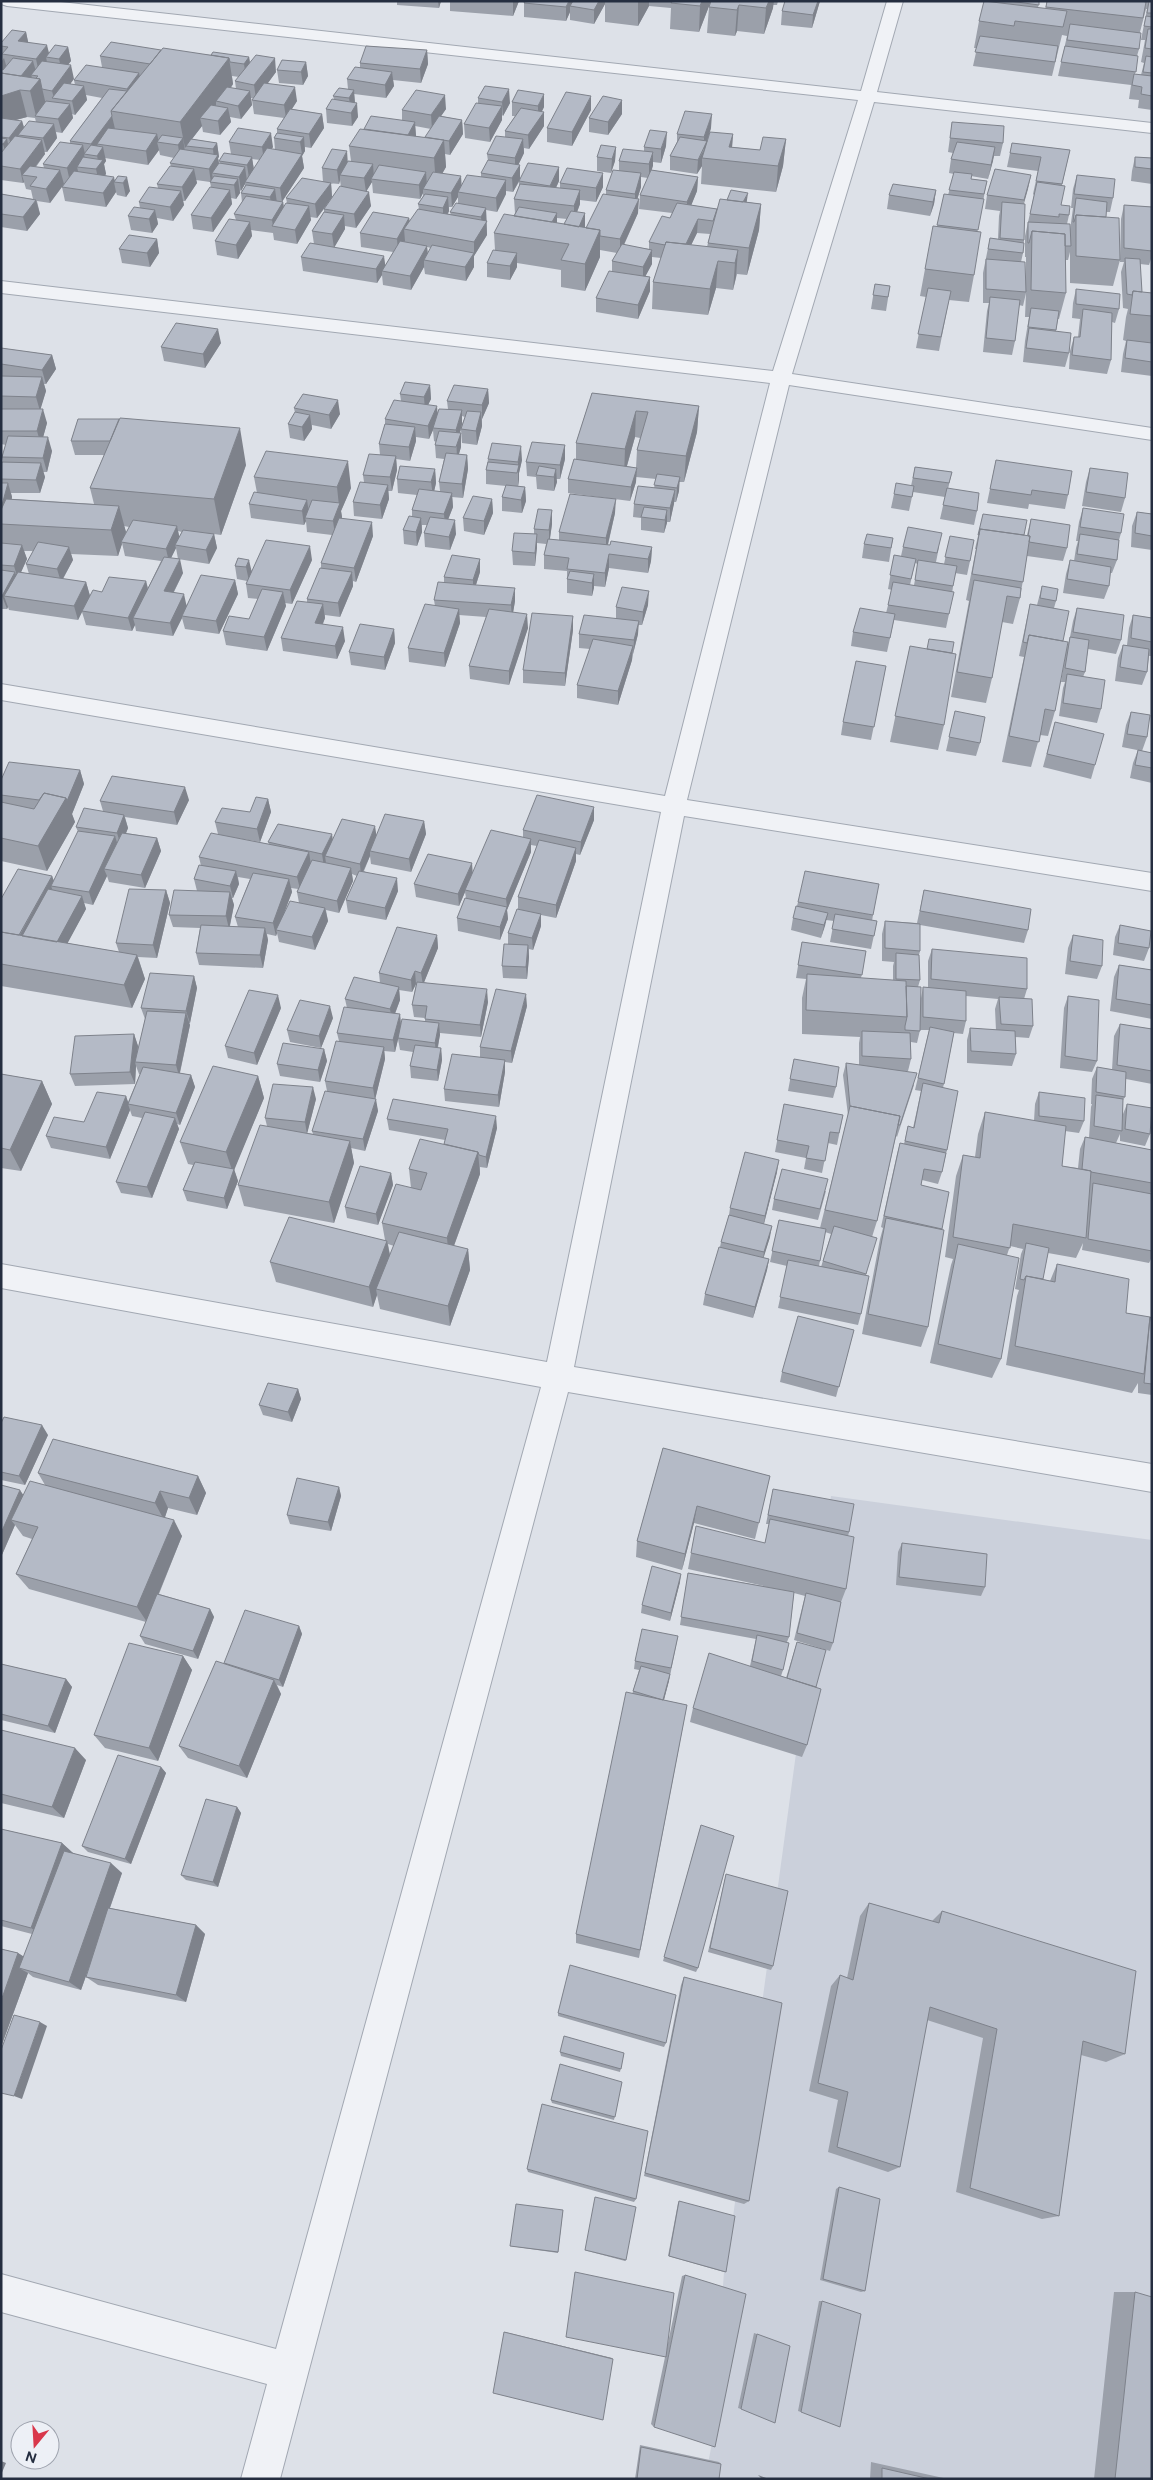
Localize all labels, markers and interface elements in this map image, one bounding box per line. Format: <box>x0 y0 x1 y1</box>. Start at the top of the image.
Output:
north arrow <box>10 2420 60 2470</box>
text: N <box>23 2447 39 2467</box>

